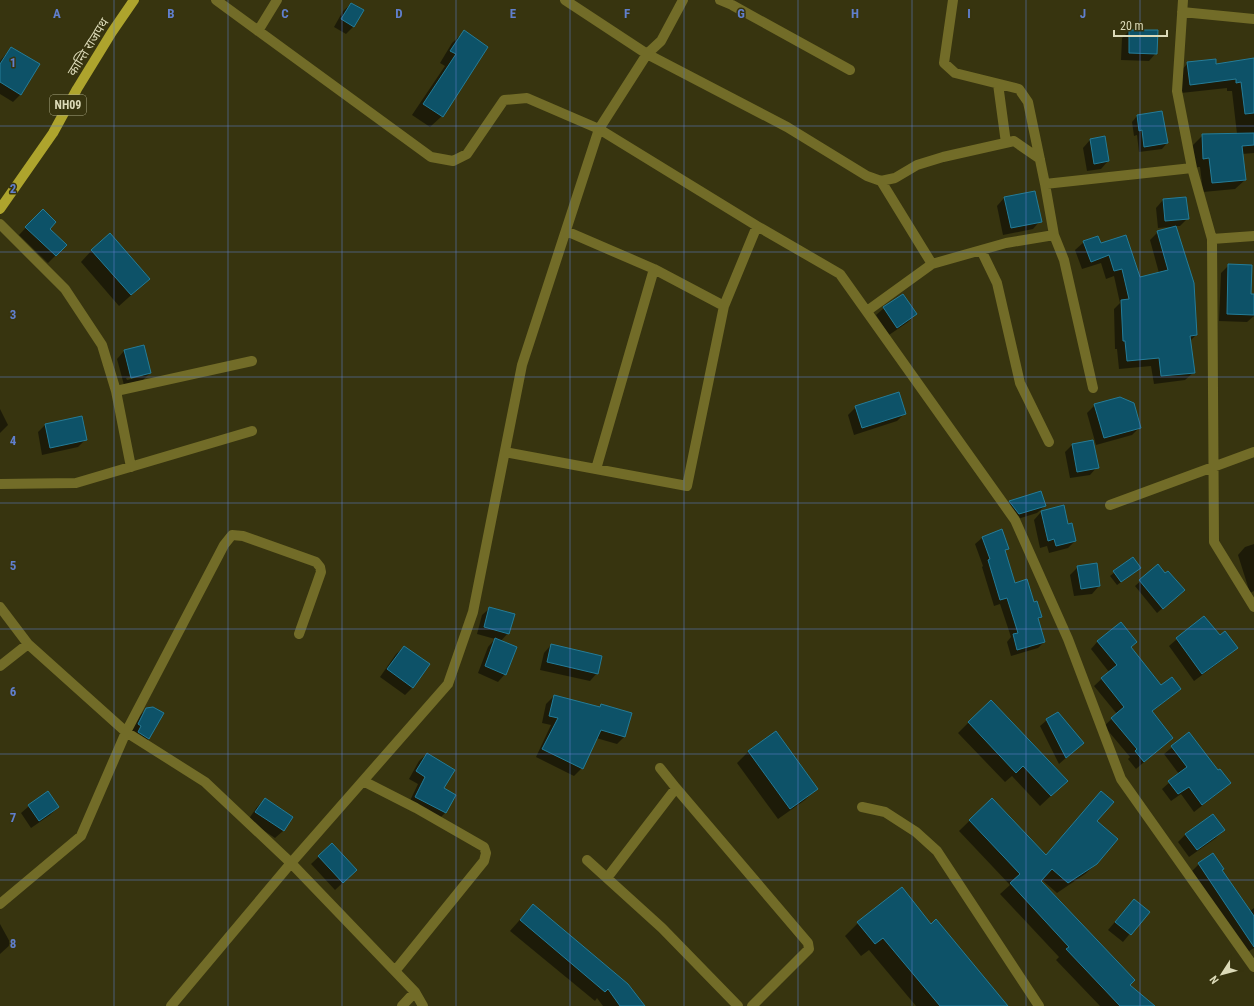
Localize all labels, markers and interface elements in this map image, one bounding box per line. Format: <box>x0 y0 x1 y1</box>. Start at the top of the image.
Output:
text: A <box>53 6 61 21</box>
text: B <box>167 6 175 21</box>
text: C <box>281 6 289 21</box>
text: D <box>395 6 403 21</box>
text: E <box>510 6 517 21</box>
text: F <box>624 6 630 21</box>
text: G <box>737 6 745 21</box>
text: H <box>851 6 859 21</box>
text: I <box>967 6 971 21</box>
text: J <box>1080 6 1086 21</box>
scale bar <box>1114 12 1167 38</box>
street label: कान्ति राजपथ <box>64 15 112 79</box>
text: 20 m <box>1120 19 1144 33</box>
text: 1 <box>10 55 16 70</box>
road number: NH09 <box>50 95 86 115</box>
text: 2 <box>10 181 17 196</box>
text: 3 <box>10 307 16 322</box>
text: 4 <box>10 433 17 448</box>
text: 5 <box>10 558 17 573</box>
text: 6 <box>10 684 17 699</box>
text: 7 <box>10 810 17 825</box>
text: 8 <box>10 936 16 951</box>
north arrow <box>1202 954 1242 994</box>
text: N <box>1207 973 1222 986</box>

